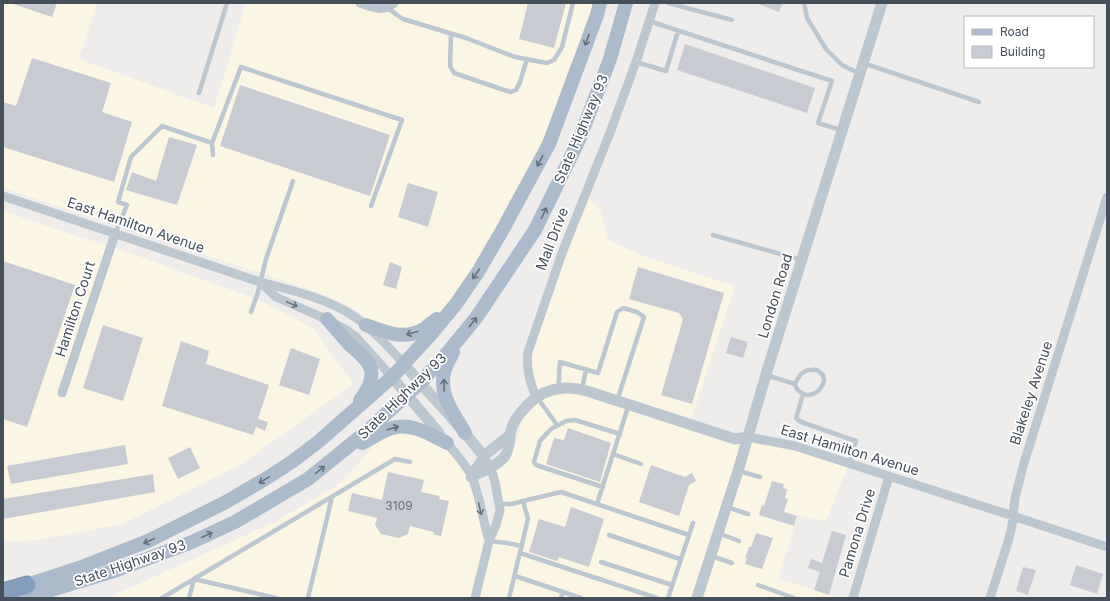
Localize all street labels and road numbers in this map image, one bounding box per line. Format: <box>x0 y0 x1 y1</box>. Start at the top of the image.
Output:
street label: State Highway 93 <box>550 72 611 186</box>
street label: East Hamilton Avenue <box>65 193 207 256</box>
street label: Mall Drive <box>532 205 571 273</box>
street label: London Road <box>754 252 795 340</box>
street label: Hamilton Court <box>51 258 98 359</box>
street label: Blakeley Avenue <box>1006 339 1055 447</box>
street label: State Highway 93 <box>354 349 450 442</box>
street label: East Hamilton Avenue <box>779 420 921 479</box>
street label: Pamona Drive <box>835 486 878 579</box>
street label: State Highway 93 <box>72 535 188 590</box>

